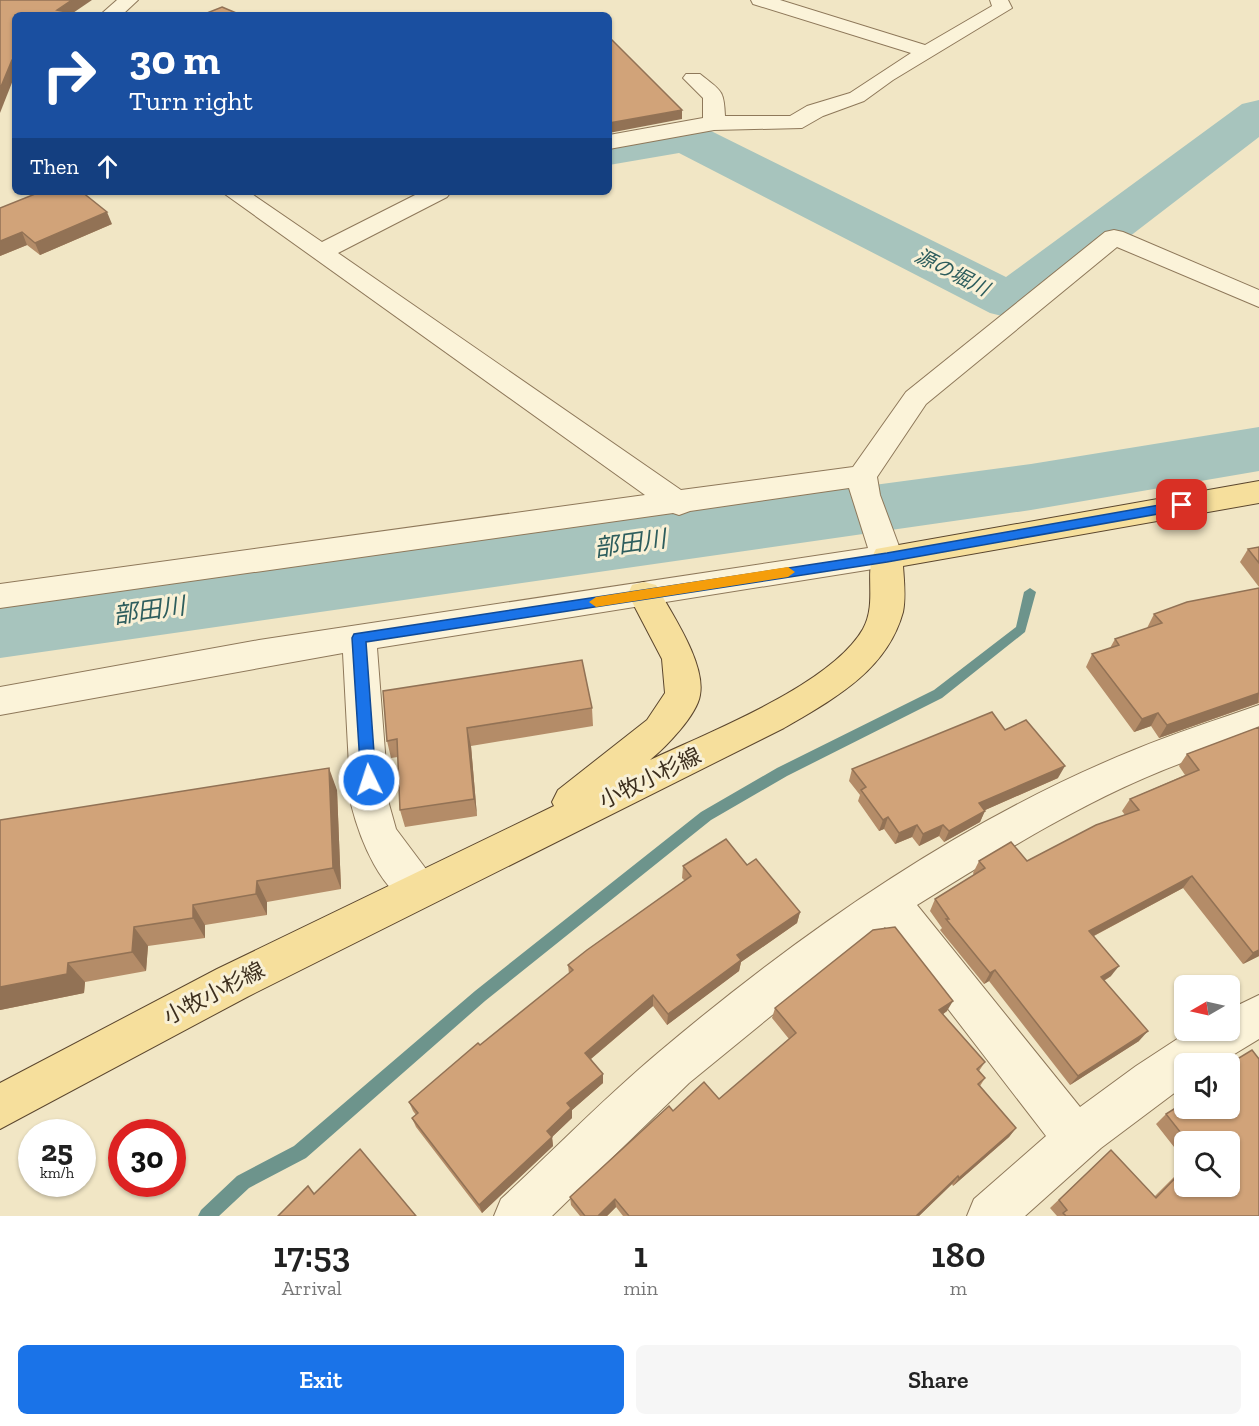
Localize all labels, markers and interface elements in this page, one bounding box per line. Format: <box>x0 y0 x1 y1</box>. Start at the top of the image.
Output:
text: 30 m <box>129 34 220 85</box>
icon: right <box>30 36 108 114</box>
text: Turn right <box>129 85 253 117</box>
icon: ahead <box>91 150 124 183</box>
text: Then <box>30 153 79 180</box>
water label: 源の堀川 <box>911 243 995 302</box>
pin <box>1156 479 1207 530</box>
icon: arrive <box>1165 488 1198 521</box>
water label: 部田川 <box>592 523 671 562</box>
water label: 部田川 <box>111 590 190 629</box>
street label: 小牧小杉線 <box>595 742 705 814</box>
position arrow <box>337 748 401 812</box>
street label: 小牧小杉線 <box>159 956 269 1030</box>
north arrow <box>1174 975 1240 1041</box>
map controls <box>1174 975 1240 1197</box>
button: sound <box>1174 1053 1240 1119</box>
speed limit sign: 30 <box>108 1119 186 1197</box>
button: search <box>1174 1131 1240 1197</box>
text: 25 <box>41 1133 73 1169</box>
text: km/h <box>40 1164 74 1182</box>
text: 17:53 <box>273 1233 350 1276</box>
text: 1 <box>634 1233 648 1276</box>
text: 180 <box>931 1233 986 1276</box>
text: Arrival <box>282 1276 342 1300</box>
text: min <box>624 1276 658 1300</box>
text: m <box>950 1276 967 1300</box>
button: Exit <box>18 1345 624 1414</box>
button: Share <box>636 1345 1241 1414</box>

